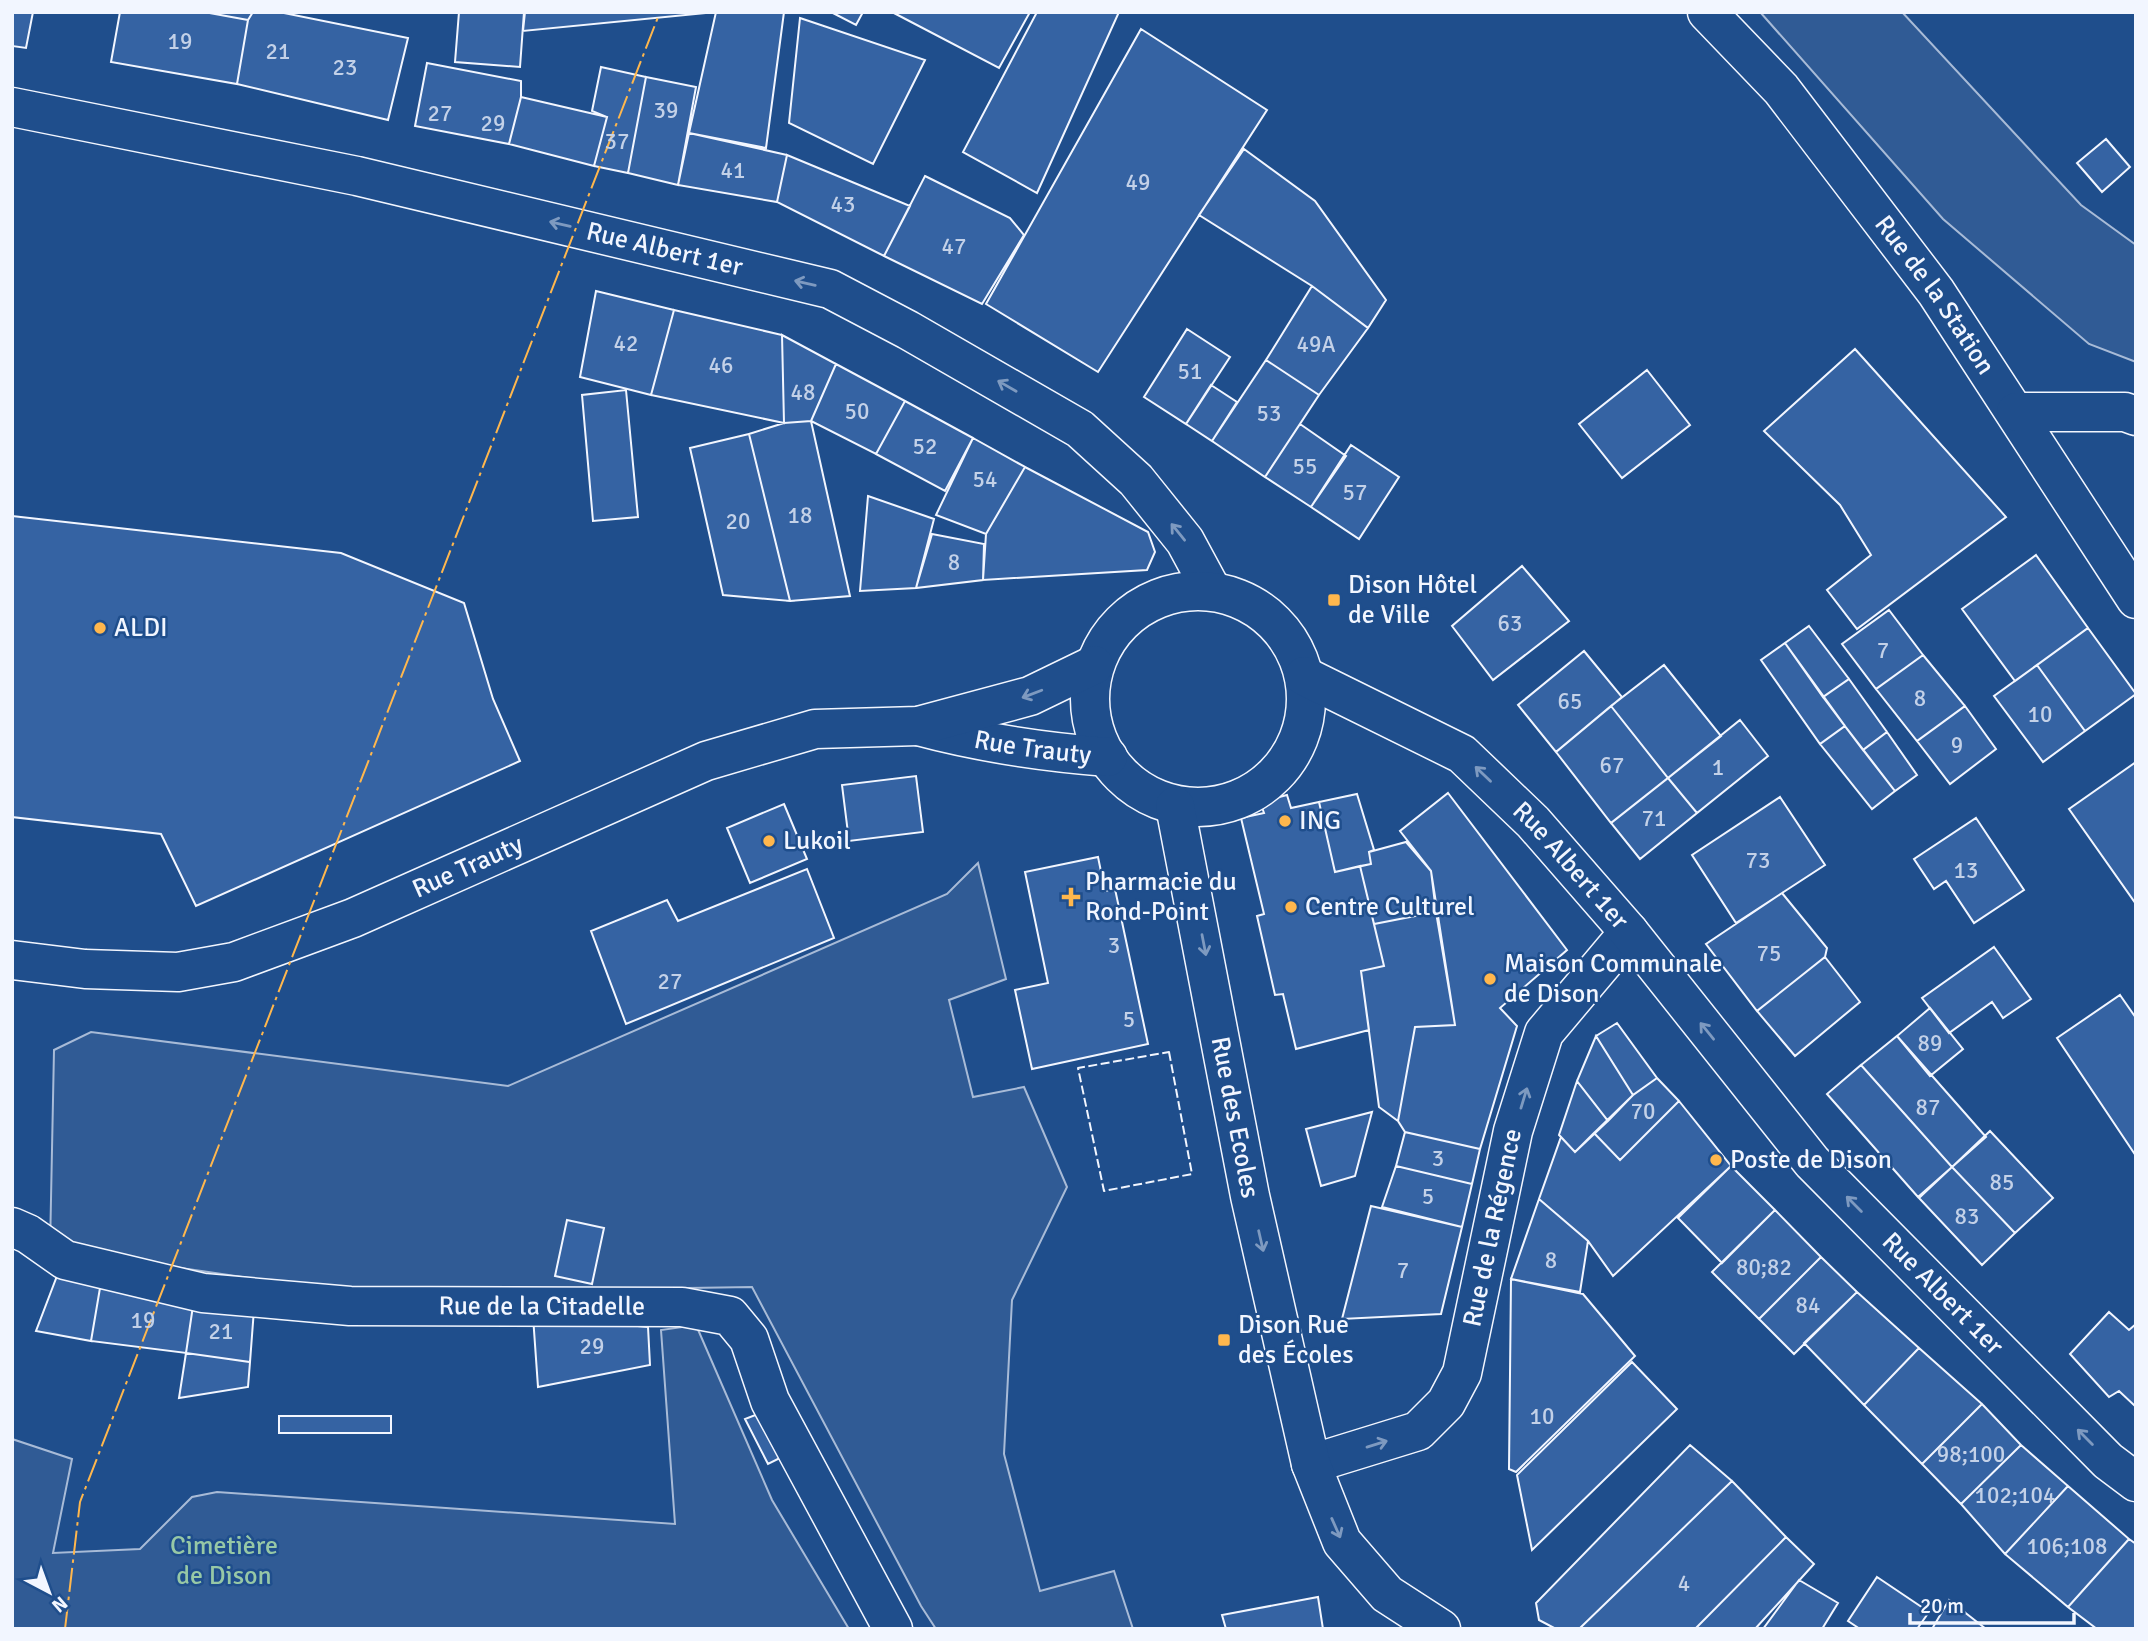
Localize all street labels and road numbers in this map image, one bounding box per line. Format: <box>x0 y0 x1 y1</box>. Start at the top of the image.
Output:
street label: Rue de la Station <box>1867 209 2002 381</box>
street label: Rue Albert 1er <box>583 215 746 284</box>
street label: Rue Trauty <box>972 724 1093 772</box>
street label: Rue Albert 1er <box>1506 795 1636 936</box>
street label: Rue Trauty <box>408 828 528 905</box>
street label: Rue des Ecoles <box>1204 1034 1266 1201</box>
street label: Rue de la Régence <box>1456 1126 1529 1330</box>
street label: Rue Albert 1er <box>1875 1226 2010 1362</box>
street label: Rue de la Citadelle <box>439 1290 645 1323</box>

